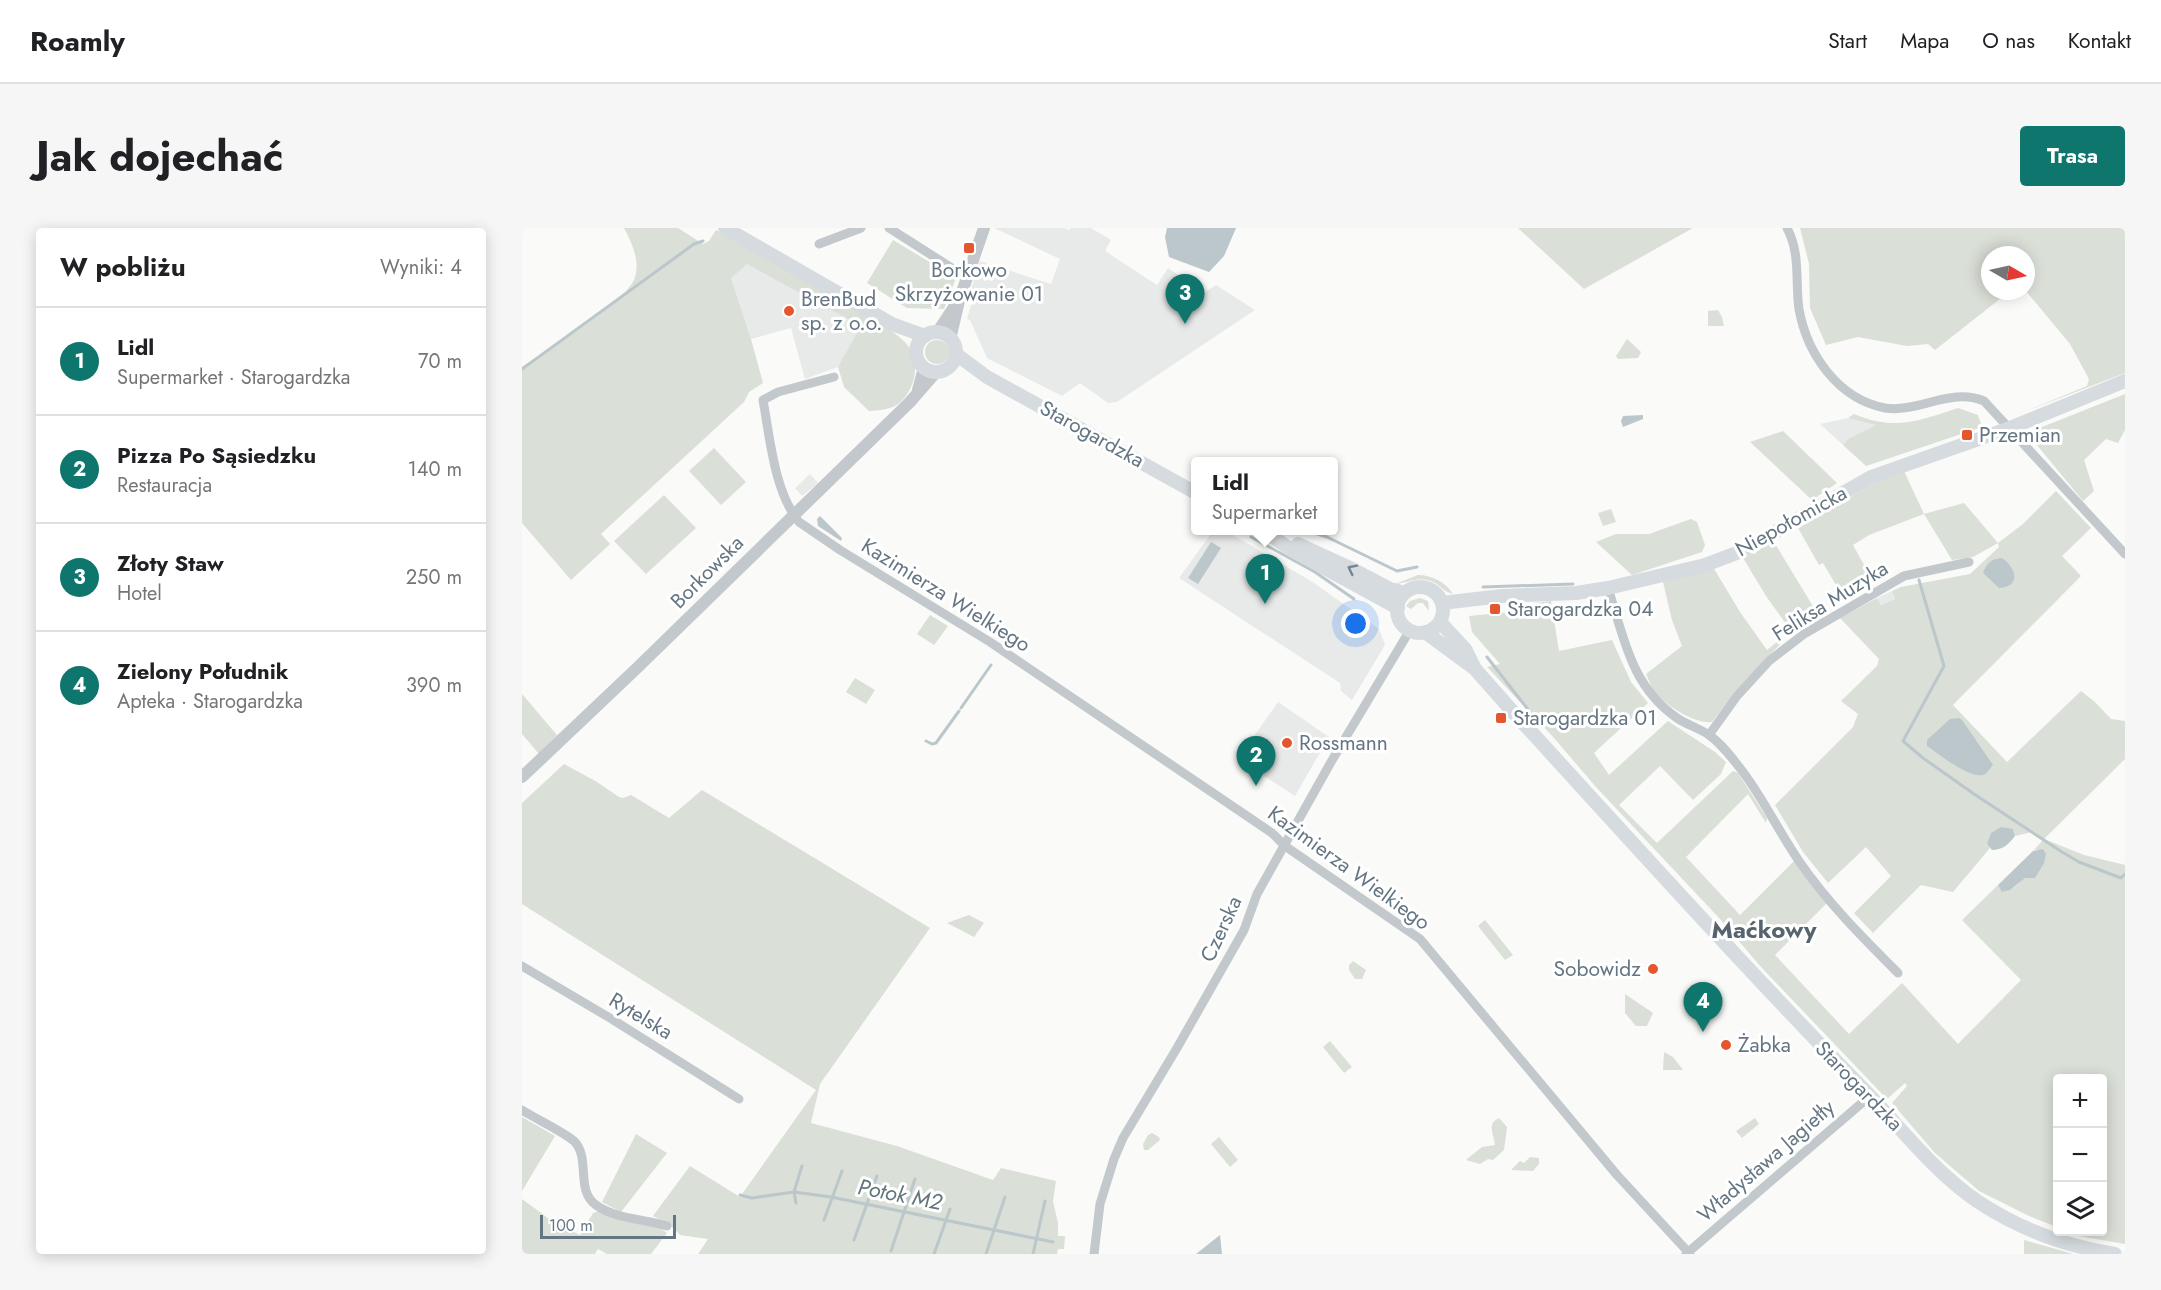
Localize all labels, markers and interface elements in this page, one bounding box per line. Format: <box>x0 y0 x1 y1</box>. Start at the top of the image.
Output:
text: Roamly <box>30 21 125 62</box>
text: Start <box>1828 26 1867 56</box>
text: Mapa <box>1900 26 1949 56</box>
text: O nas <box>1982 26 2035 56</box>
text: Kontakt <box>2068 26 2131 56</box>
text: Jak dojechać <box>36 126 284 187</box>
button: Trasa <box>2020 126 2125 186</box>
marker: Borkowo Skrzyżowanie 01 <box>962 241 976 255</box>
north arrow <box>1981 246 2035 300</box>
text: W pobliżu <box>60 248 186 286</box>
text: Wyniki: 4 <box>380 253 462 282</box>
place label: Borkowo Skrzyżowanie 01 <box>895 255 1043 309</box>
pin: 3 <box>1166 274 1204 324</box>
place label: BrenBud sp. z o.o. <box>801 284 882 338</box>
marker: BrenBud sp. z o.o. <box>782 304 796 318</box>
text: Lidl <box>117 331 154 363</box>
text: 1 <box>74 347 85 376</box>
text: 70 m <box>418 347 462 376</box>
text: Supermarket · Starogardzka <box>117 363 350 392</box>
street label: Starogardzka <box>1034 393 1150 475</box>
place label: Przemian <box>1979 420 2061 450</box>
marker: Przemian <box>1960 428 1974 442</box>
text: Pizza Po Sąsiedzku <box>117 439 316 471</box>
text: 2 <box>73 455 86 484</box>
text: 140 m <box>408 455 462 484</box>
popup <box>1191 457 1338 535</box>
text: Lidl <box>1212 466 1249 498</box>
text: Restauracja <box>117 471 212 500</box>
street label: Niepołomicka <box>1730 478 1852 564</box>
text: Supermarket <box>1212 498 1317 527</box>
street label: Borkowska <box>664 529 750 615</box>
street label: Kazimierza Wielkiego <box>856 531 1036 659</box>
text: Złoty Staw <box>117 547 224 579</box>
street label: Feliksa Muzyka <box>1766 553 1894 649</box>
pin: 1 <box>1246 554 1284 604</box>
text: 3 <box>73 563 86 592</box>
text: 250 m <box>406 563 462 592</box>
one-way arrow <box>1348 565 1358 576</box>
text: Hotel <box>117 579 162 608</box>
place label: Starogardzka 04 <box>1507 594 1653 624</box>
marker: Starogardzka 04 <box>1488 602 1502 616</box>
your location <box>1341 609 1370 638</box>
text: Zielony Południk <box>117 655 288 687</box>
text: 4 <box>73 671 86 700</box>
text: 390 m <box>406 671 462 700</box>
text: Apteka · Starogardzka <box>117 687 303 716</box>
place label: Starogardzka 01 <box>1513 703 1657 733</box>
marker: Starogardzka 01 <box>1494 711 1508 725</box>
place label: Rossmann <box>1299 728 1388 758</box>
pin: 2 <box>1236 736 1276 786</box>
marker: Rossmann <box>1280 736 1294 750</box>
street label: Kazimierza Wielkiego <box>1262 799 1436 937</box>
street label: Czerska <box>1193 891 1249 967</box>
district label: Maćkowy <box>1712 912 1817 947</box>
place label: Sobowidz <box>1554 954 1641 984</box>
marker: Sobowidz <box>1646 962 1660 976</box>
pin: 4 <box>1684 982 1722 1032</box>
street label: Rytelska <box>603 985 679 1047</box>
place label: Żabka <box>1738 1030 1791 1060</box>
street label: Starogardzka <box>1808 1034 1910 1138</box>
marker: Żabka <box>1719 1038 1733 1052</box>
map controls <box>2053 1074 2107 1236</box>
button: + <box>2053 1074 2107 1128</box>
street label: Władysława Jagiełły <box>1691 1092 1842 1229</box>
button: − <box>2053 1128 2107 1182</box>
water label: Potok M2 <box>855 1170 946 1218</box>
button: layers <box>2053 1182 2107 1236</box>
scale bar <box>540 1212 676 1240</box>
text: 100 m <box>549 1214 593 1237</box>

